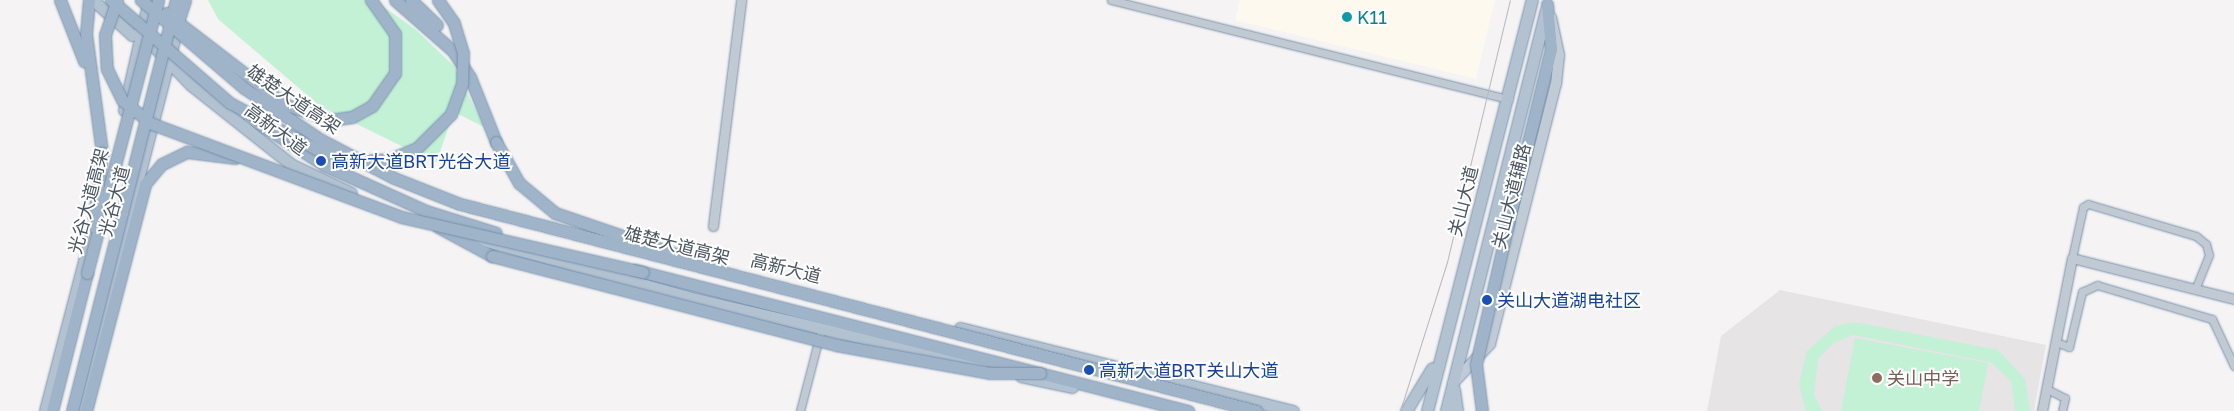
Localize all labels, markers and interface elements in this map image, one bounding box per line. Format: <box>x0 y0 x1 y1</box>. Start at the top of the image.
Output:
place label: K11 <box>1357 6 1387 28</box>
marker: K11 <box>1341 11 1353 23</box>
street label: 雄楚大道高架 <box>243 60 345 138</box>
street label: 高新大道 <box>241 99 311 159</box>
street label: 关山大道辅路 <box>1487 141 1535 251</box>
street label: 光谷大道高架 <box>64 146 112 256</box>
place label: 高新大道BRT光谷大道 <box>331 150 510 172</box>
marker: 高新大道BRT光谷大道 <box>315 155 327 167</box>
street label: 光谷大道 <box>94 163 134 239</box>
street label: 关山大道 <box>1444 163 1482 239</box>
street label: 雄楚大道高架 <box>622 221 732 269</box>
street label: 高新大道 <box>748 249 824 287</box>
place label: 关山大道湖电社区 <box>1497 289 1641 311</box>
marker: 关山大道湖电社区 <box>1481 294 1493 306</box>
place label: 高新大道BRT关山大道 <box>1099 359 1278 381</box>
marker: 高新大道BRT关山大道 <box>1083 364 1095 376</box>
place label: 关山中学 <box>1887 367 1959 389</box>
marker: 关山中学 <box>1871 372 1883 384</box>

